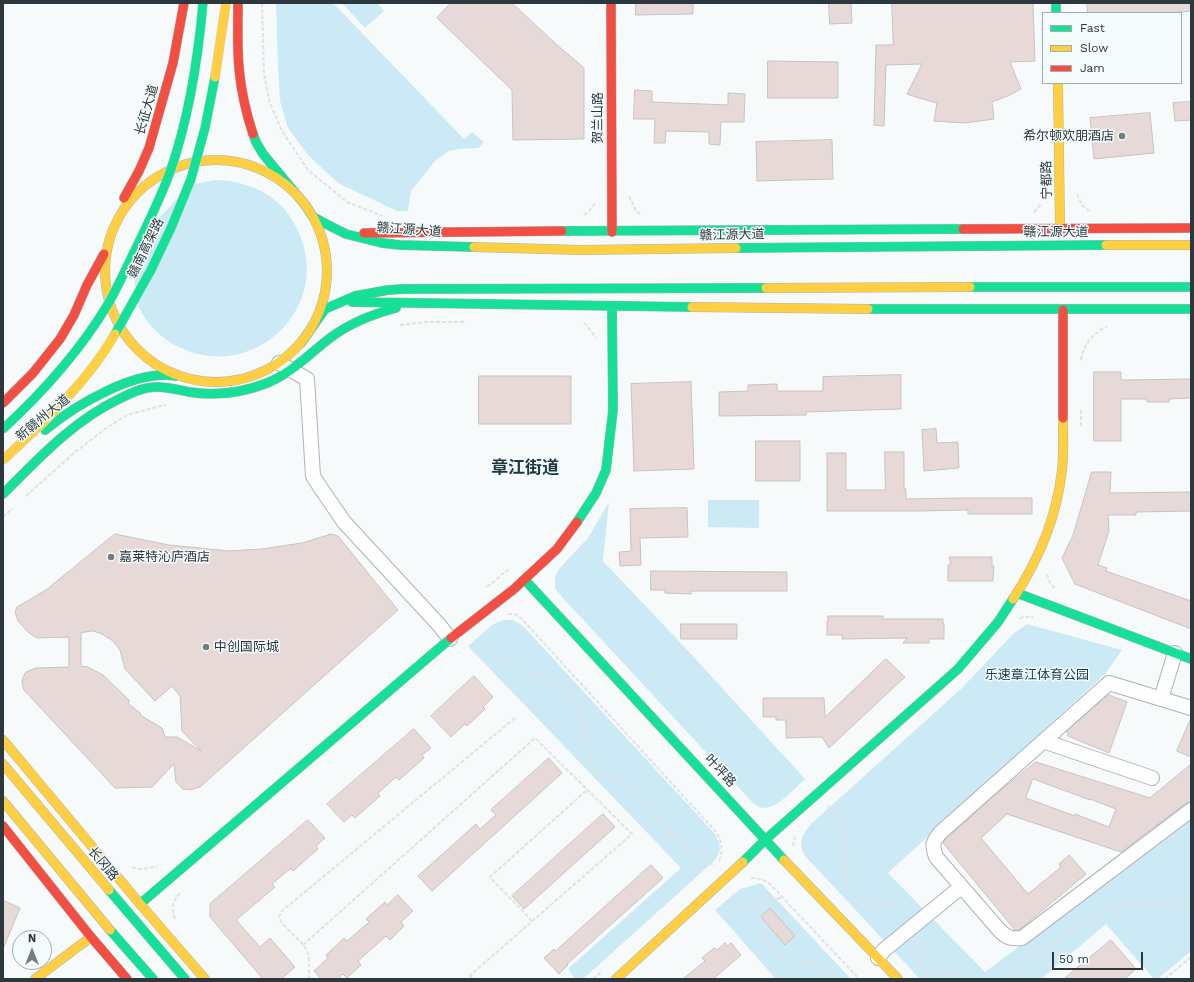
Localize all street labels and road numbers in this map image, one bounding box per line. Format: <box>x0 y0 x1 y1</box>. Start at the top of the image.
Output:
street label: 长征大道 <box>132 83 162 137</box>
street label: 贺兰山路 <box>590 92 606 144</box>
street label: 宁都路 <box>1039 160 1055 200</box>
street label: 赣南高架路 <box>125 215 167 281</box>
street label: 赣江源大道 <box>376 220 442 240</box>
street label: 赣江源大道 <box>1024 224 1088 240</box>
street label: 赣江源大道 <box>699 227 765 243</box>
street label: 新赣州大道 <box>13 391 73 445</box>
street label: 叶坪路 <box>701 751 739 791</box>
street label: 长冈路 <box>84 844 122 884</box>

